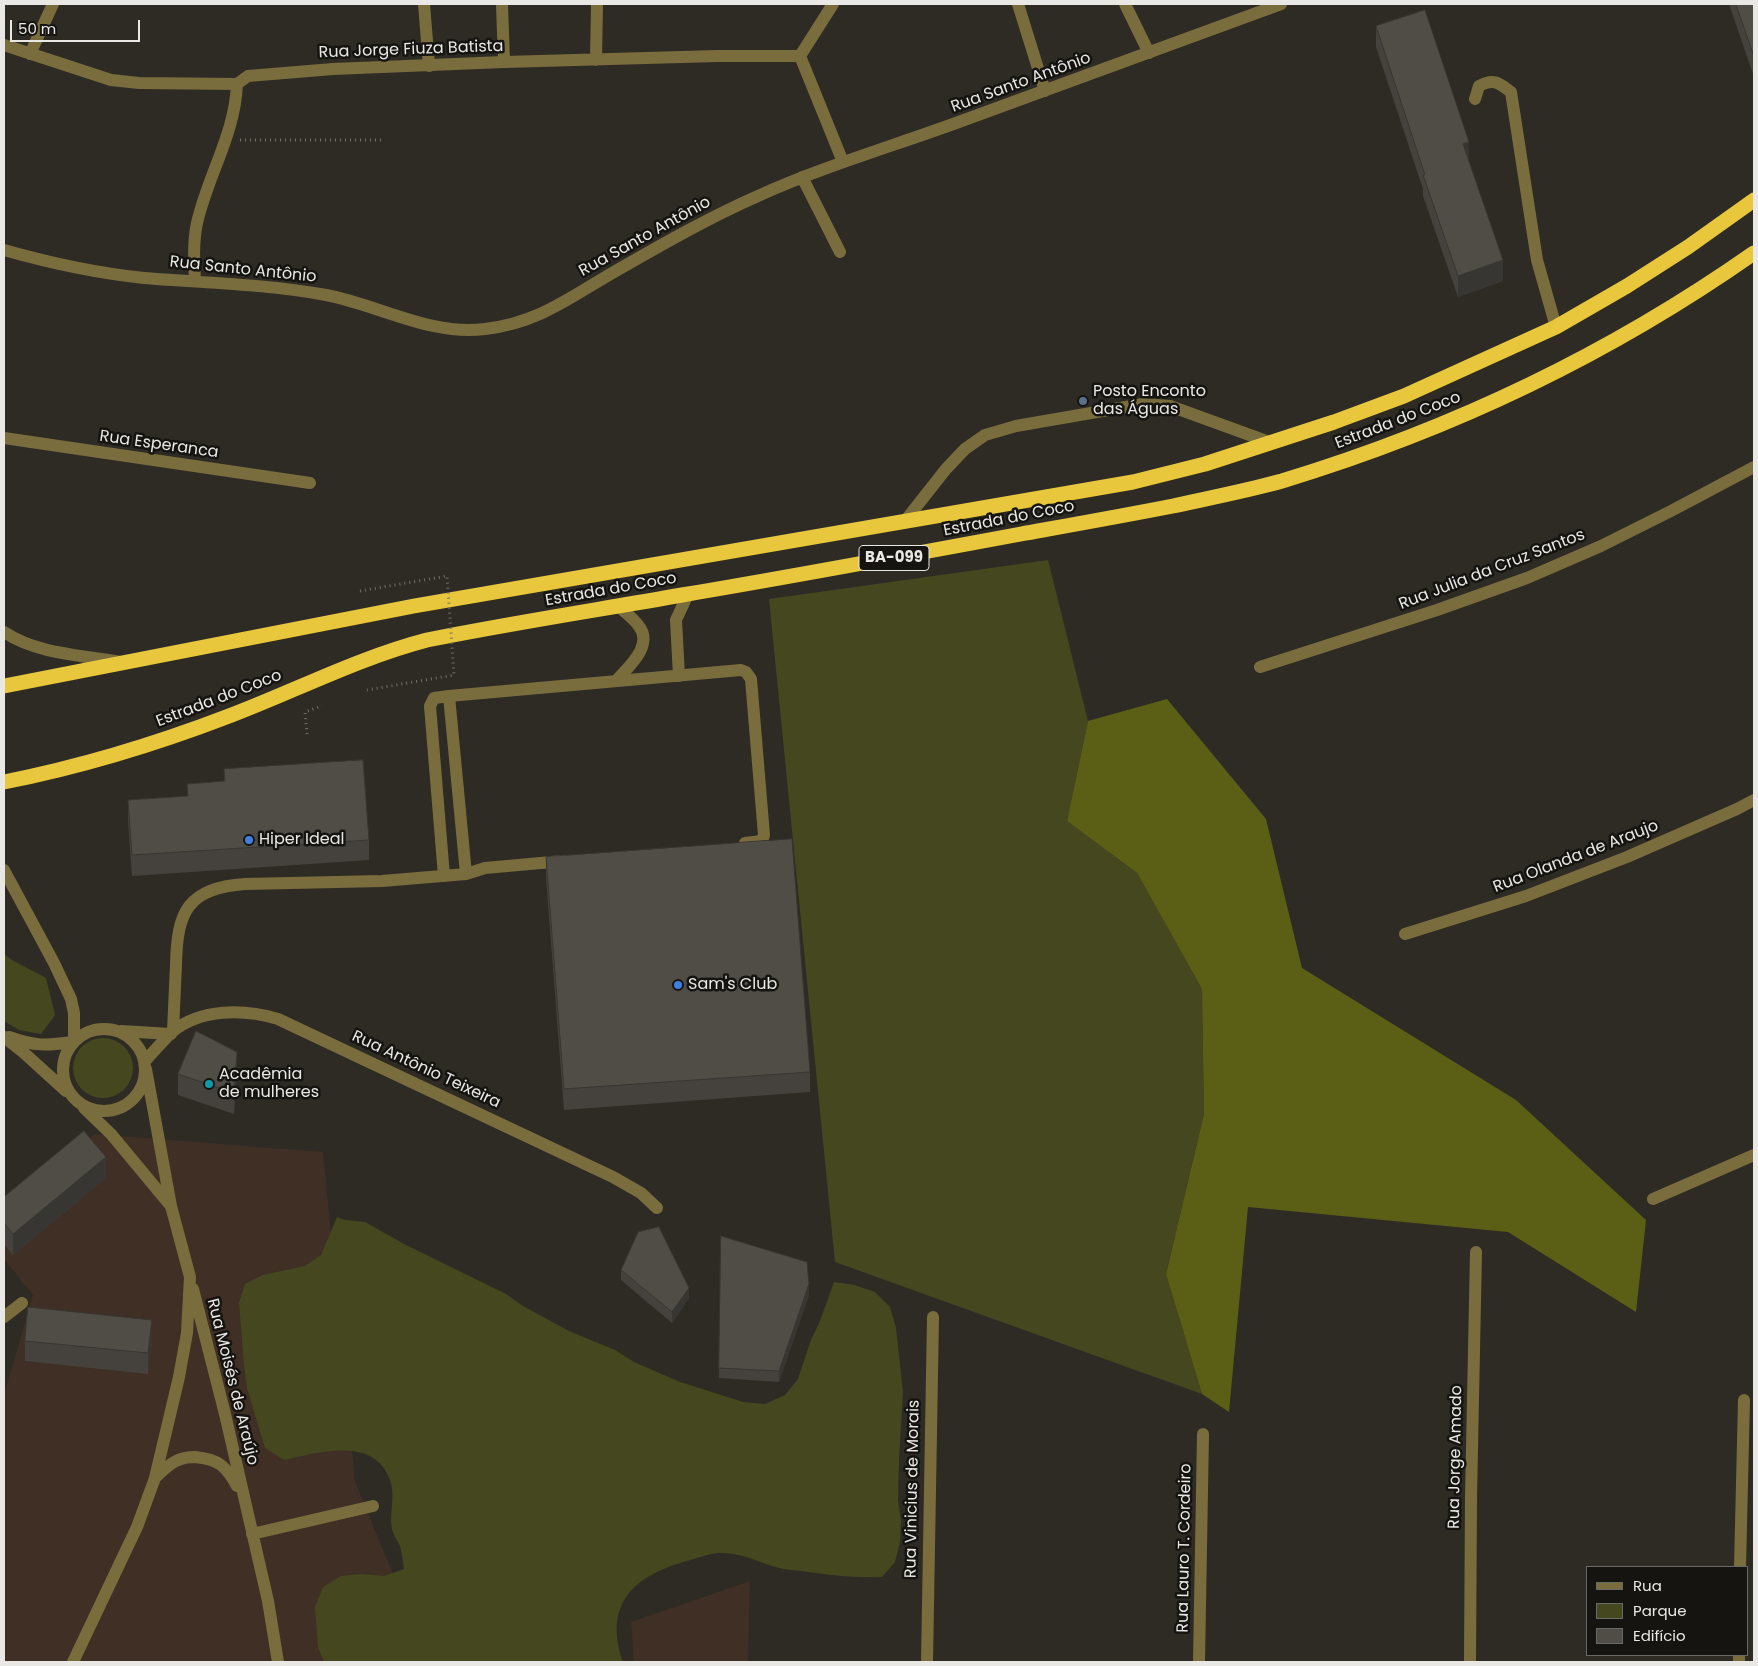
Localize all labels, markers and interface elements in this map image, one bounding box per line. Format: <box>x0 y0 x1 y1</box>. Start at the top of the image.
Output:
scale bar <box>12 10 142 42</box>
text: 50 m <box>18 18 56 39</box>
street label: Rua Jorge Fiuza Batista <box>318 37 504 63</box>
street label: Rua Santo Antônio <box>948 49 1094 117</box>
street label: Rua Santo Antônio <box>576 193 714 281</box>
street label: Rua Santo Antônio <box>169 253 317 287</box>
place label: Posto Enconto das Águas <box>1093 382 1206 420</box>
street label: Estrada do Coco <box>1333 388 1463 454</box>
marker: Posto Enconto das Águas <box>1077 395 1089 407</box>
street label: Rua Esperanca <box>98 427 220 463</box>
street label: Estrada do Coco <box>942 497 1076 541</box>
street label: Rua Julia da Cruz Santos <box>1396 526 1588 614</box>
road number: BA-099 <box>859 546 929 570</box>
street label: Estrada do Coco <box>544 569 678 611</box>
street label: Estrada do Coco <box>154 666 284 732</box>
street label: Rua Olanda de Araujo <box>1491 817 1661 897</box>
place label: Hiper Ideal <box>259 830 344 850</box>
marker: Hiper Ideal <box>243 834 255 846</box>
place label: Sam's Club <box>688 975 777 995</box>
marker: Sam's Club <box>672 979 684 991</box>
street label: Rua Antônio Teixeira <box>349 1027 503 1113</box>
place label: Acadêmia de mulheres <box>219 1065 319 1103</box>
marker: Acadêmia de mulheres <box>203 1078 215 1090</box>
street label: Rua Moisés de Araújo <box>202 1297 262 1467</box>
street label: Rua Jorge Amado <box>1445 1385 1467 1529</box>
street label: Rua Vinicius de Morais <box>902 1400 924 1578</box>
street label: Rua Lauro T. Cordeiro <box>1174 1463 1196 1633</box>
legend <box>1586 1566 1748 1656</box>
text: Rua <box>1633 1575 1662 1596</box>
text: Parque <box>1633 1600 1686 1621</box>
text: Edifício <box>1633 1625 1686 1646</box>

